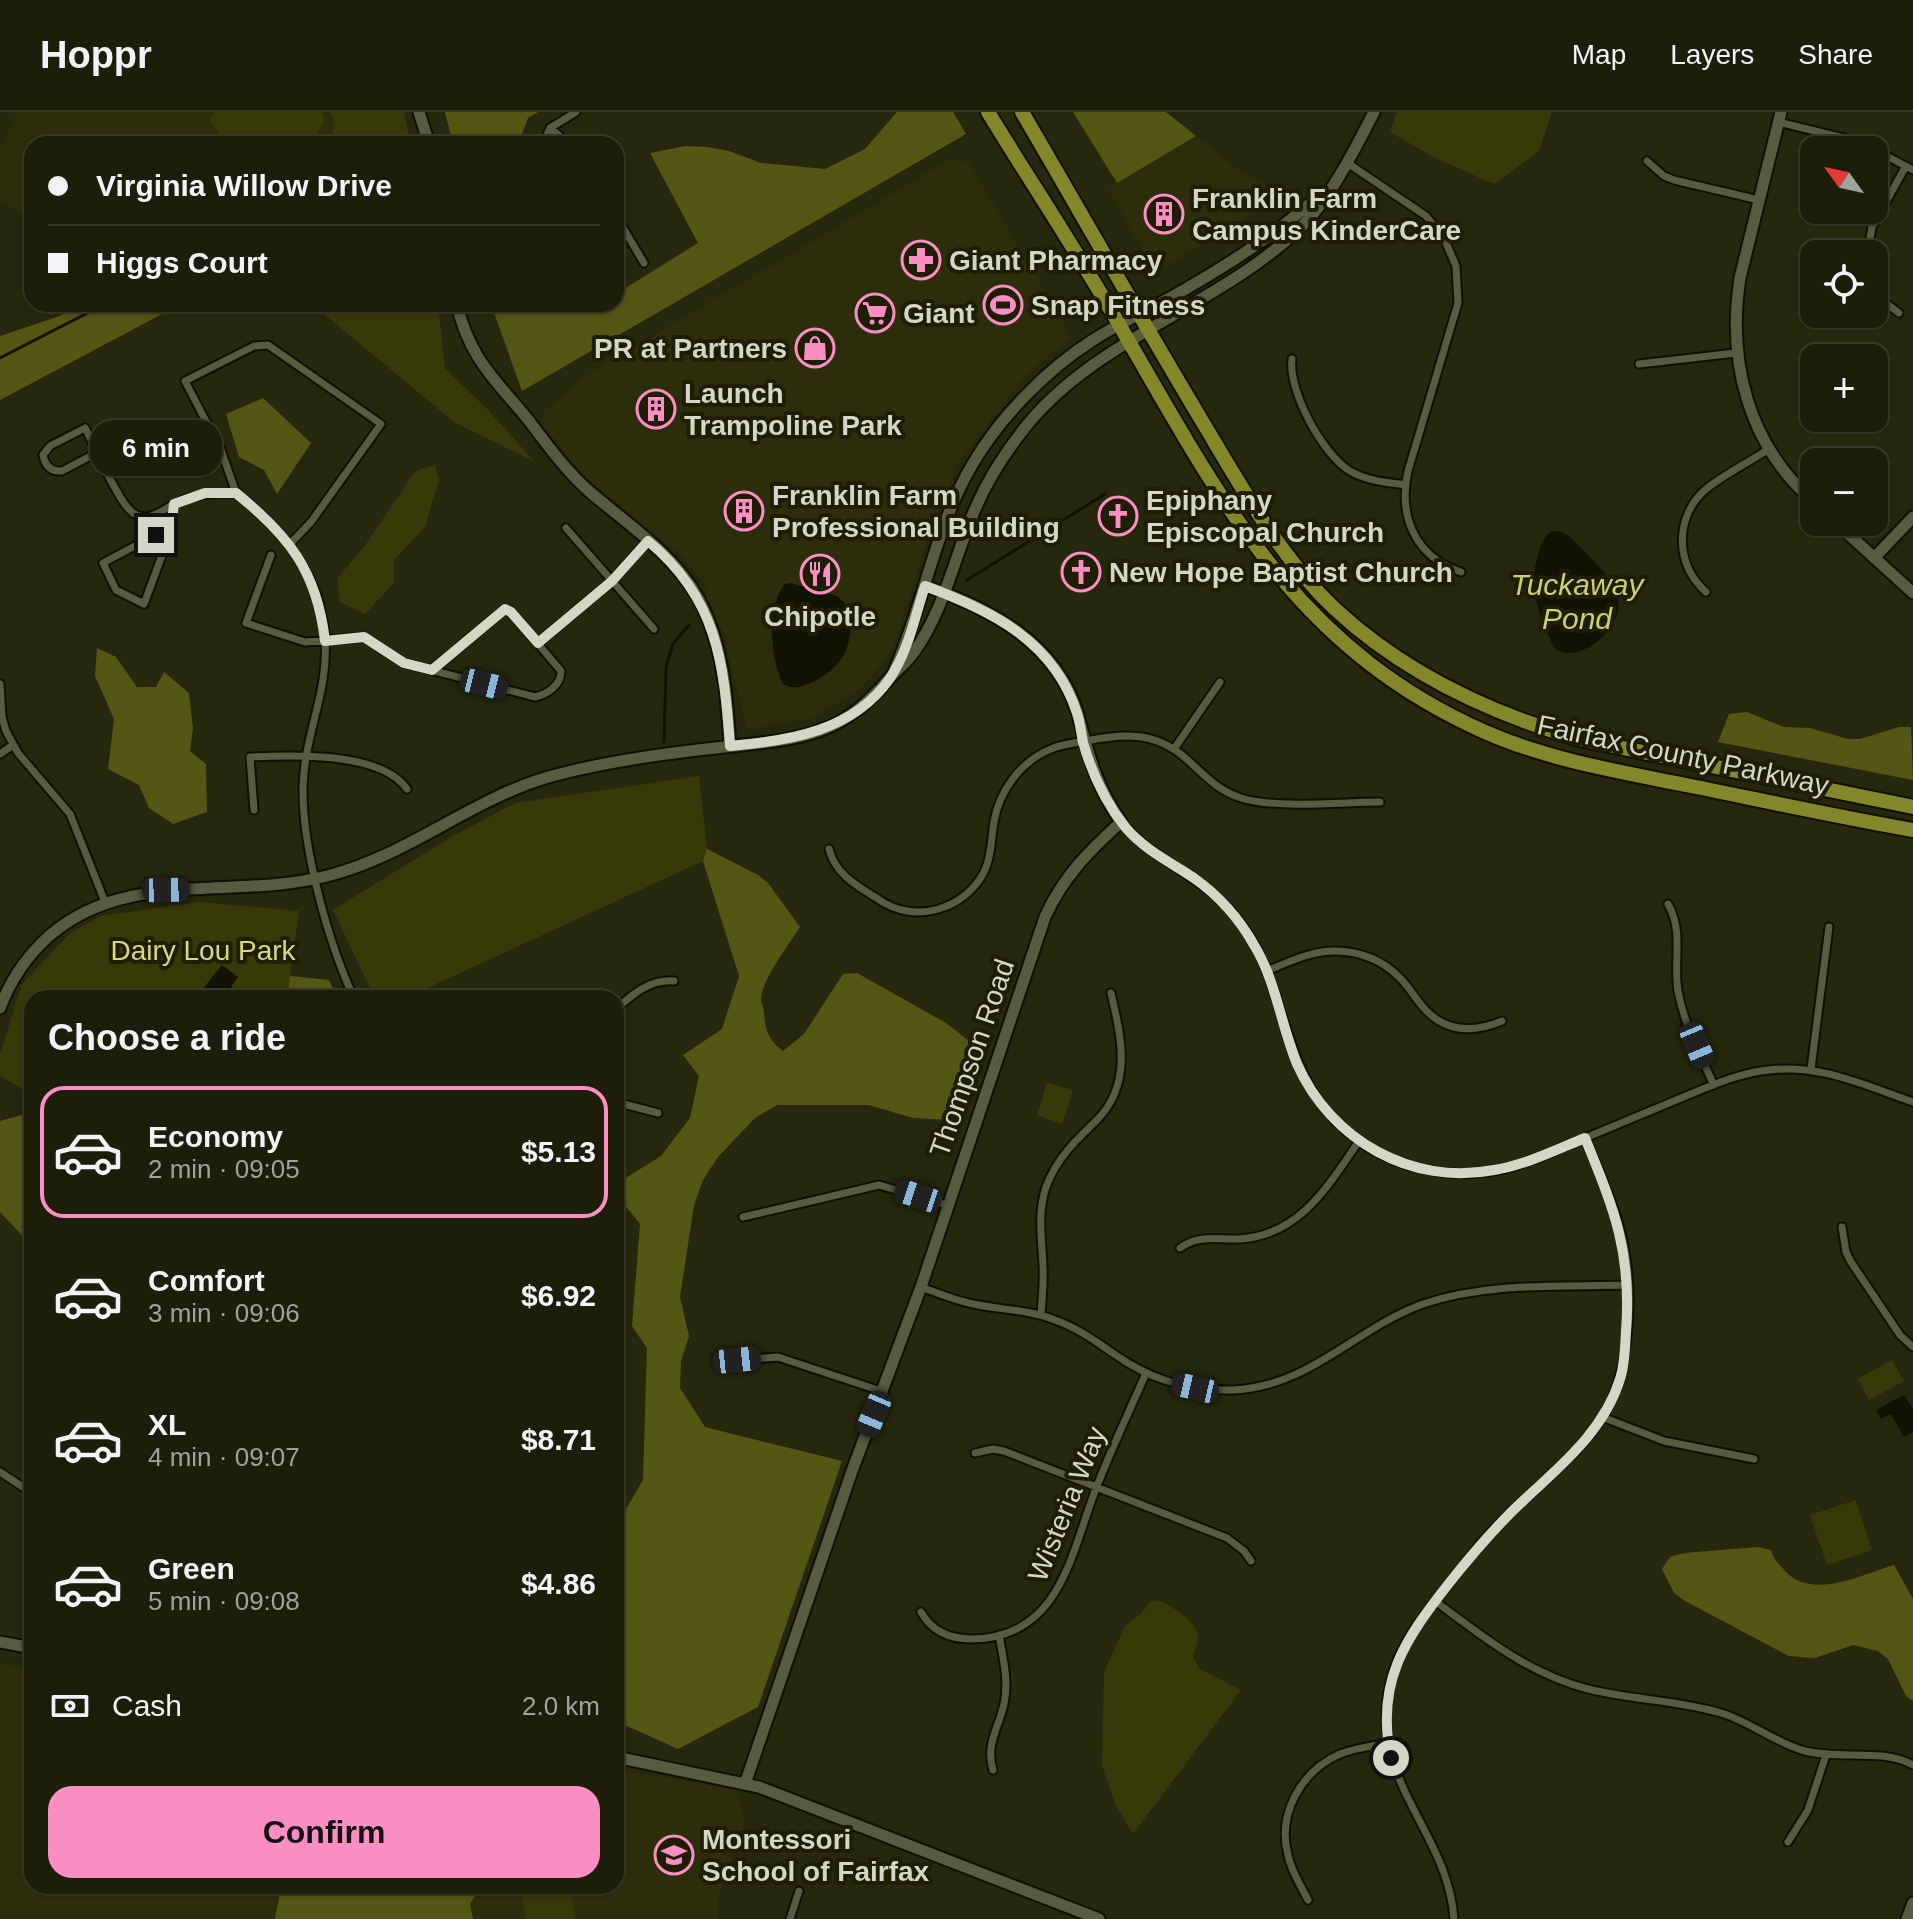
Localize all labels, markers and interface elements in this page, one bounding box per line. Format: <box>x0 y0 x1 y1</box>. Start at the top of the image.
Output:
text: Hoppr <box>40 34 152 76</box>
text: Map <box>1572 39 1626 70</box>
text: Layers <box>1670 39 1754 70</box>
text: Share <box>1798 39 1873 70</box>
north arrow <box>1800 136 1888 224</box>
map controls <box>1800 136 1888 536</box>
text: Virginia Willow Drive <box>96 169 392 202</box>
place label: Franklin Farm Campus KinderCare <box>1192 183 1461 246</box>
building icon: Franklin Farm Campus KinderCare <box>1143 193 1185 235</box>
pharmacy icon: Giant Pharmacy <box>900 239 942 281</box>
button: locate <box>1800 240 1888 328</box>
place label: Giant Pharmacy <box>949 245 1163 276</box>
text: Higgs Court <box>96 246 268 279</box>
sports icon: Snap Fitness <box>982 284 1024 326</box>
place label: Snap Fitness <box>1031 290 1205 321</box>
supermarket icon: Giant <box>854 292 896 334</box>
place label: Giant <box>903 298 975 329</box>
shop icon: PR at Partners <box>794 327 836 369</box>
place label: PR at Partners <box>594 333 787 364</box>
button: + <box>1800 344 1888 432</box>
place label: Launch Trampoline Park <box>684 378 902 441</box>
building icon: Launch Trampoline Park <box>635 388 677 430</box>
callout: 6 min <box>90 419 222 475</box>
text: 6 min <box>122 433 190 463</box>
button: − <box>1800 448 1888 536</box>
place label: Franklin Farm Professional Building <box>772 480 1060 543</box>
place label: Epiphany Episcopal Church <box>1146 485 1384 548</box>
building icon: Franklin Farm Professional Building <box>723 490 765 532</box>
church icon: Epiphany Episcopal Church <box>1097 495 1139 537</box>
route end <box>138 517 174 553</box>
church icon: New Hope Baptist Church <box>1060 551 1102 593</box>
restaurant icon: Chipotle <box>799 553 841 595</box>
place label: New Hope Baptist Church <box>1109 557 1453 588</box>
water label: Tuckaway Pond <box>1511 568 1645 635</box>
place label: Chipotle <box>764 601 876 632</box>
car <box>458 667 510 701</box>
street label: Fairfax County Parkway <box>1534 709 1832 801</box>
car <box>142 878 190 902</box>
park label: Dairy Lou Park <box>110 935 297 966</box>
street label: Thompson Road <box>924 955 1020 1161</box>
text: Choose a ride <box>48 1017 286 1058</box>
car <box>1677 1018 1717 1072</box>
icon: car <box>52 1116 124 1188</box>
text: Economy <box>148 1120 283 1153</box>
text: $5.13 <box>521 1135 596 1168</box>
text: 2 min · 09:05 <box>148 1154 300 1184</box>
car <box>891 1177 945 1215</box>
icon: car <box>52 1260 124 1332</box>
text: Comfort <box>148 1264 265 1297</box>
text: $6.92 <box>521 1279 596 1312</box>
text: 3 min · 09:06 <box>148 1298 300 1328</box>
car <box>712 1346 762 1374</box>
car <box>1169 1371 1221 1405</box>
car <box>854 1387 894 1441</box>
icon: car <box>52 1404 124 1476</box>
text: XL <box>148 1408 186 1441</box>
street label: Wisteria Way <box>1022 1422 1112 1586</box>
text: $8.71 <box>521 1423 596 1456</box>
text: 4 min · 09:07 <box>148 1442 300 1472</box>
icon: car <box>52 1548 124 1620</box>
text: Green <box>148 1552 235 1585</box>
text: $4.86 <box>521 1567 596 1600</box>
text: 5 min · 09:08 <box>148 1586 300 1616</box>
icon: cash <box>48 1684 92 1728</box>
text: Cash <box>112 1689 182 1722</box>
text: 2.0 km <box>522 1691 600 1721</box>
route start <box>1373 1740 1409 1776</box>
button: Confirm <box>48 1786 600 1878</box>
place label: Montessori School of Fairfax <box>702 1824 930 1887</box>
school or university icon: Montessori School of Fairfax <box>653 1834 695 1876</box>

